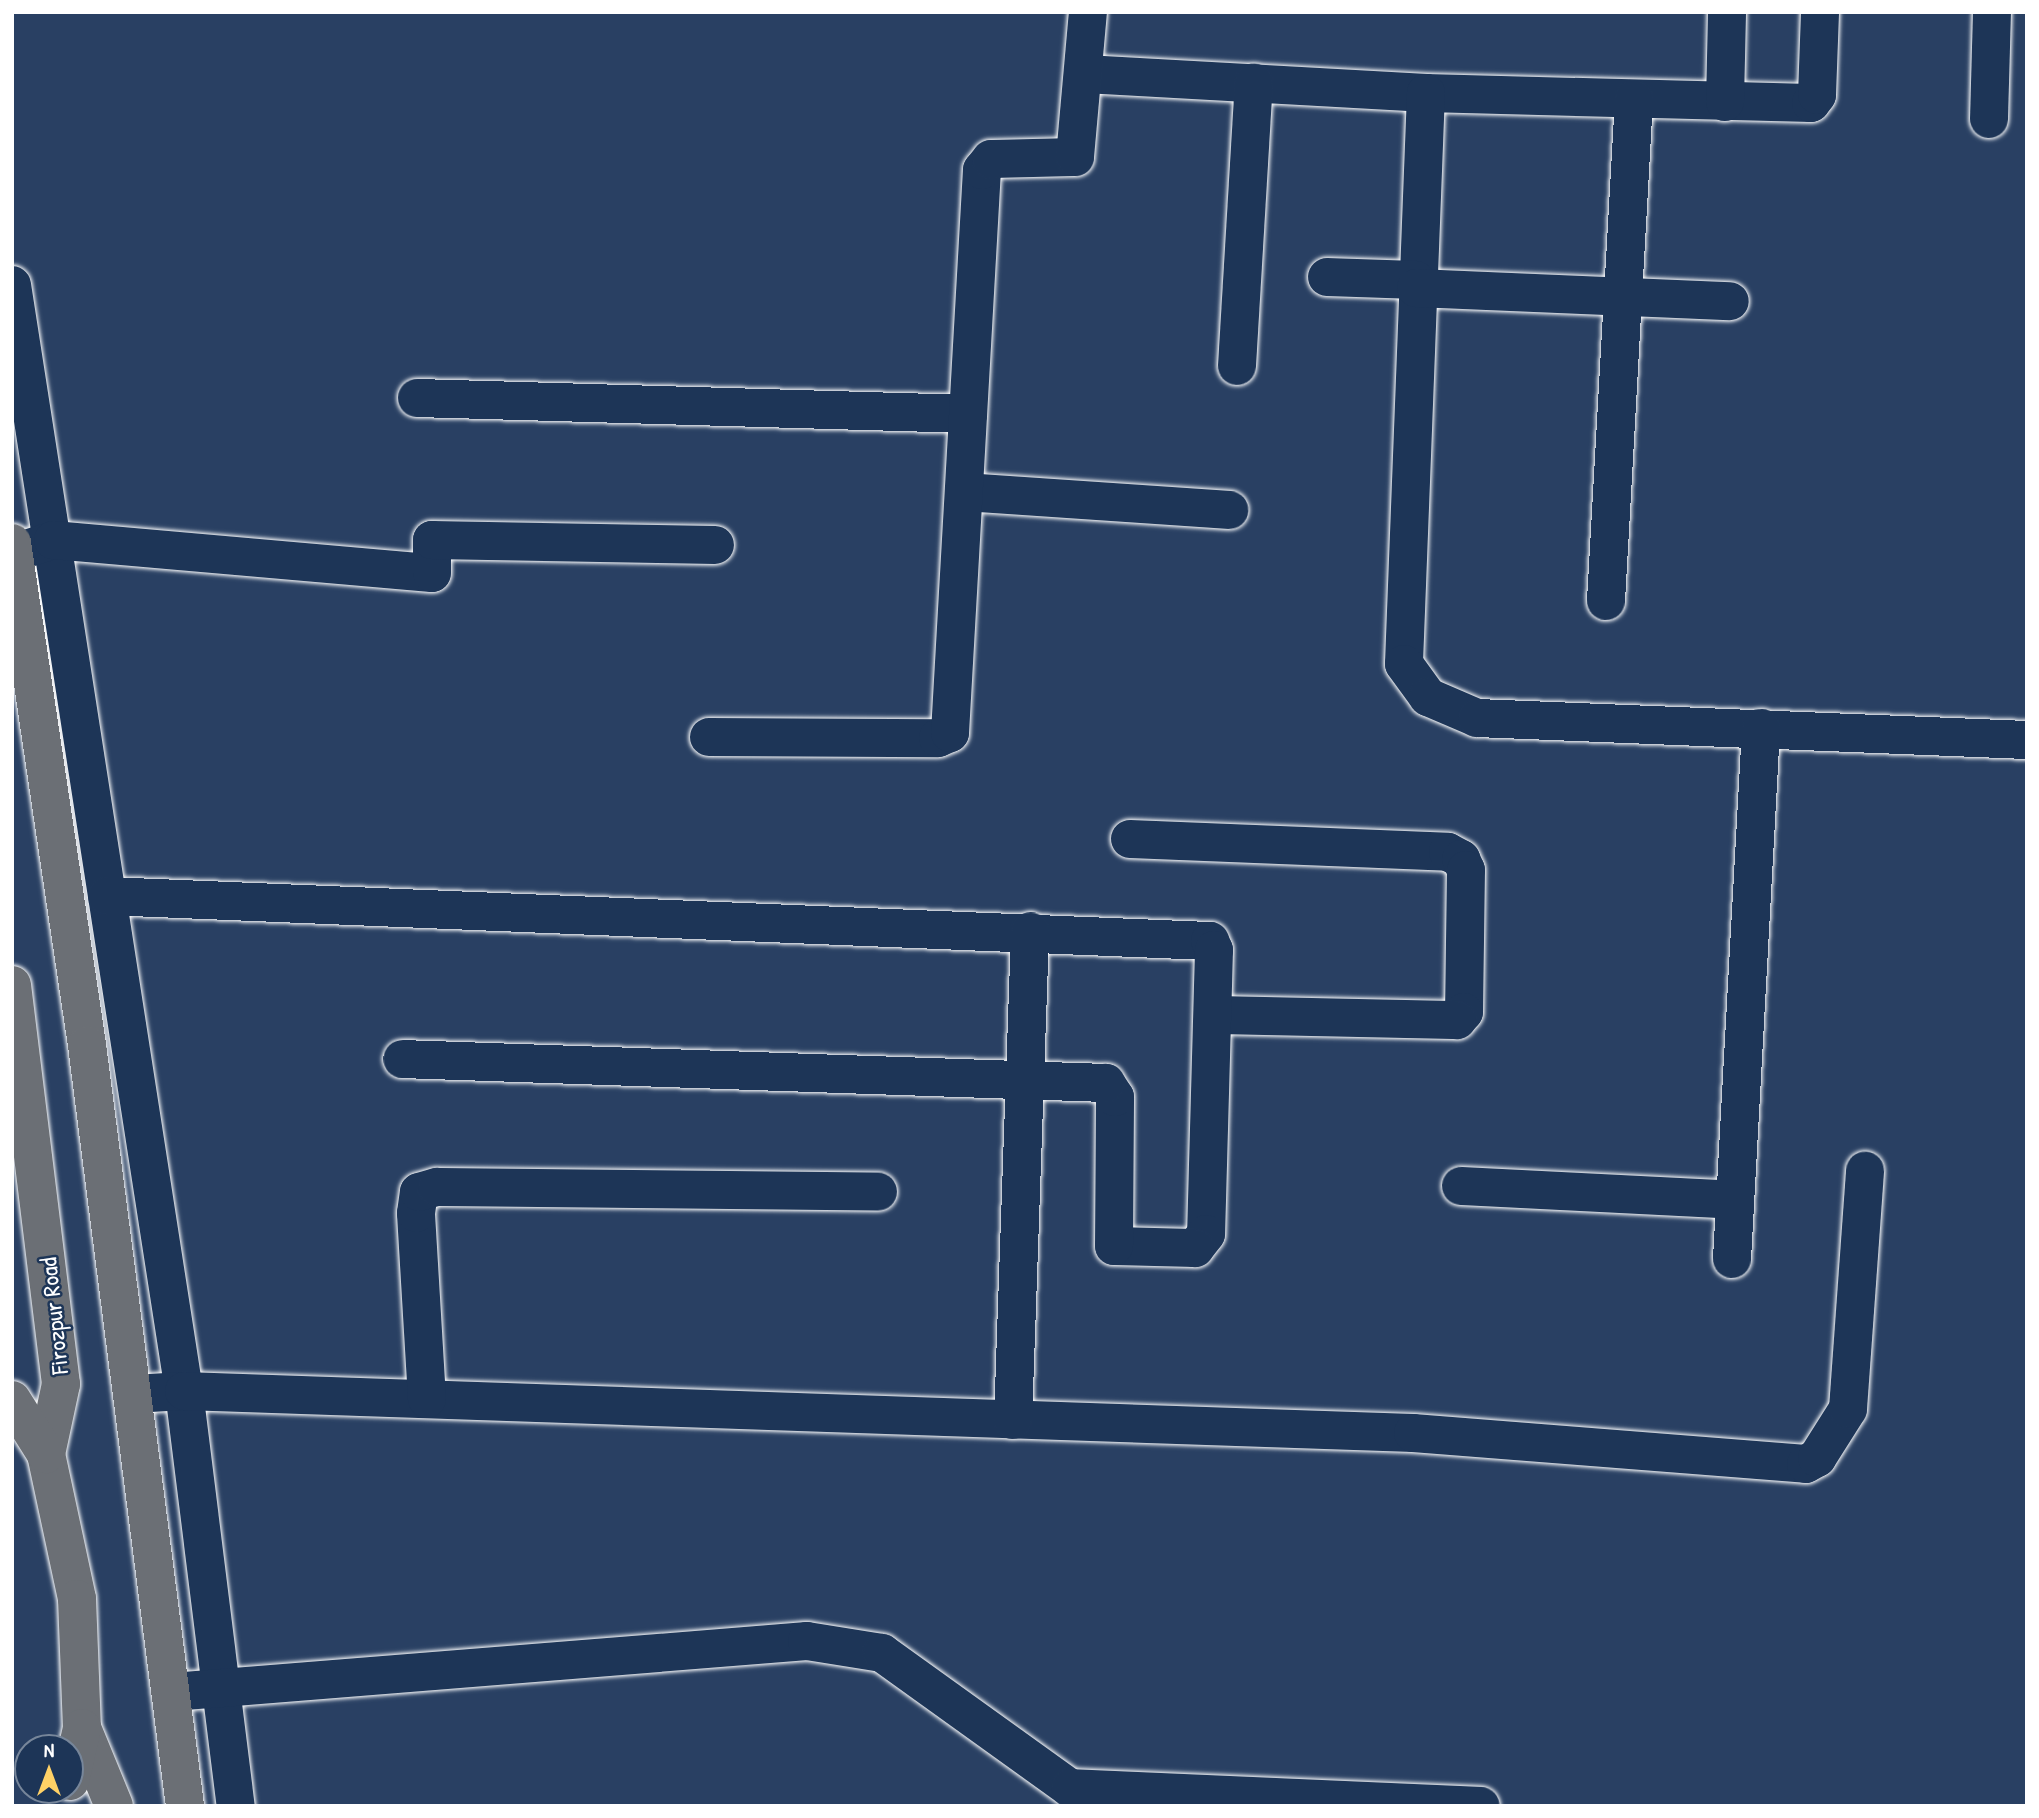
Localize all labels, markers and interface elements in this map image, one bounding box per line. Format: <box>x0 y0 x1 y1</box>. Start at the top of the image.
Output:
street label: Firozpur Road <box>34 1256 74 1376</box>
north arrow <box>14 1734 84 1804</box>
text: N <box>44 1737 54 1763</box>

